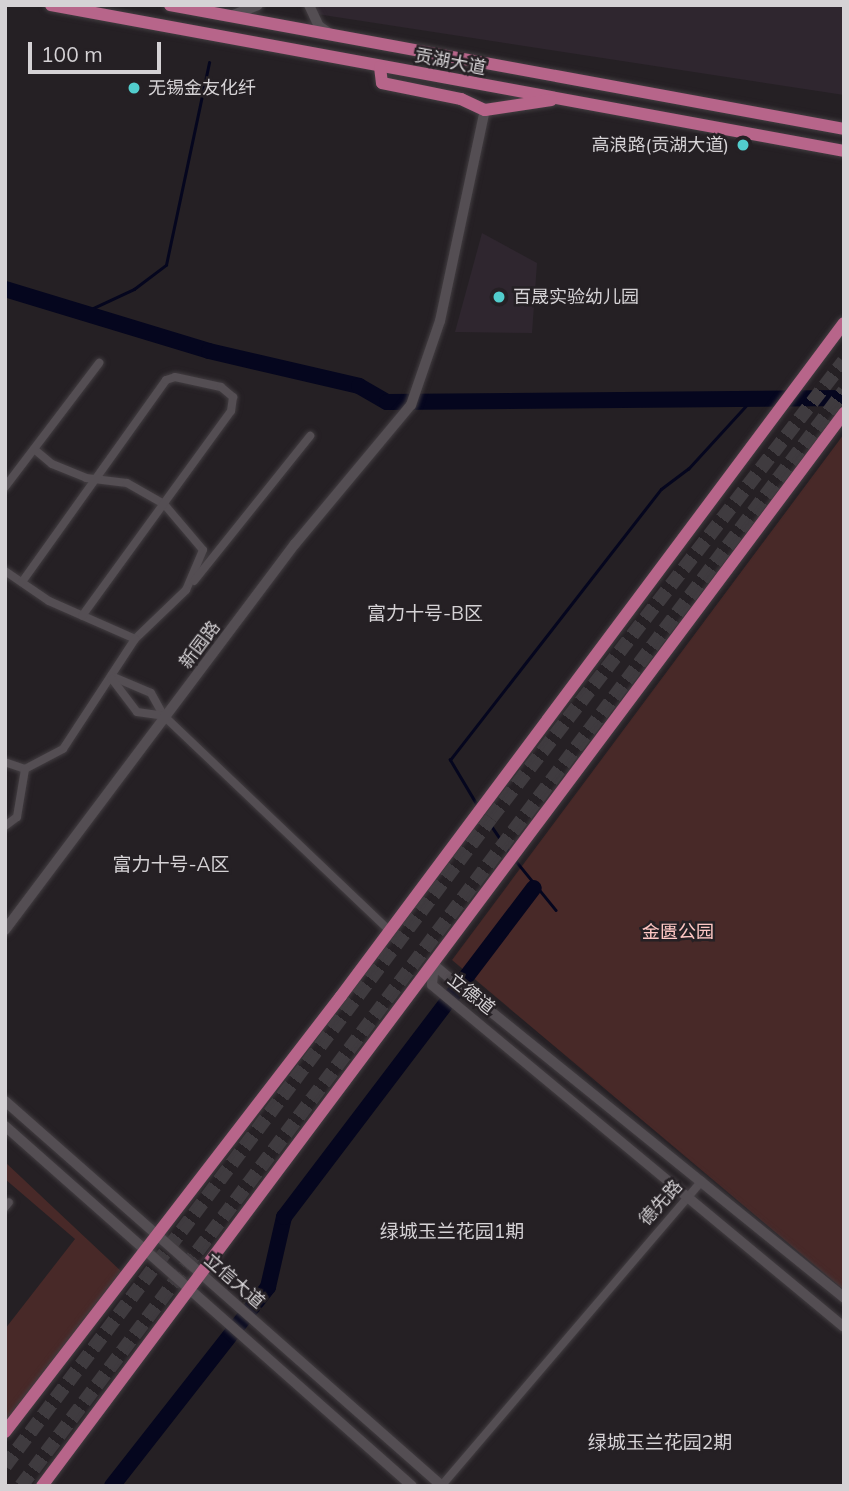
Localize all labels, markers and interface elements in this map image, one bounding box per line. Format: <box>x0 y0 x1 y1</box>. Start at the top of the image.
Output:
scale bar <box>32 28 164 72</box>
text: 100 m <box>41 41 103 67</box>
street label: 贡湖大道 <box>413 45 487 79</box>
place label: 无锡金友化纤 <box>148 77 256 99</box>
marker: 无锡金友化纤 <box>126 80 142 96</box>
place label: 高浪路(贡湖大道) <box>592 134 729 156</box>
marker: 高浪路(贡湖大道) <box>735 137 751 153</box>
place label: 百晟实验幼儿园 <box>513 286 639 308</box>
marker: 百晟实验幼儿园 <box>491 289 507 305</box>
district label: 富力十号-B区 <box>367 603 483 625</box>
street label: 新园路 <box>175 617 225 673</box>
district label: 富力十号-A区 <box>113 854 229 876</box>
park label: 金匮公园 <box>642 921 714 943</box>
street label: 立德道 <box>443 969 499 1019</box>
street label: 德先路 <box>635 1176 687 1230</box>
district label: 绿城玉兰花园1期 <box>380 1221 524 1243</box>
street label: 立信大道 <box>200 1249 268 1313</box>
district label: 绿城玉兰花园2期 <box>588 1432 732 1454</box>

